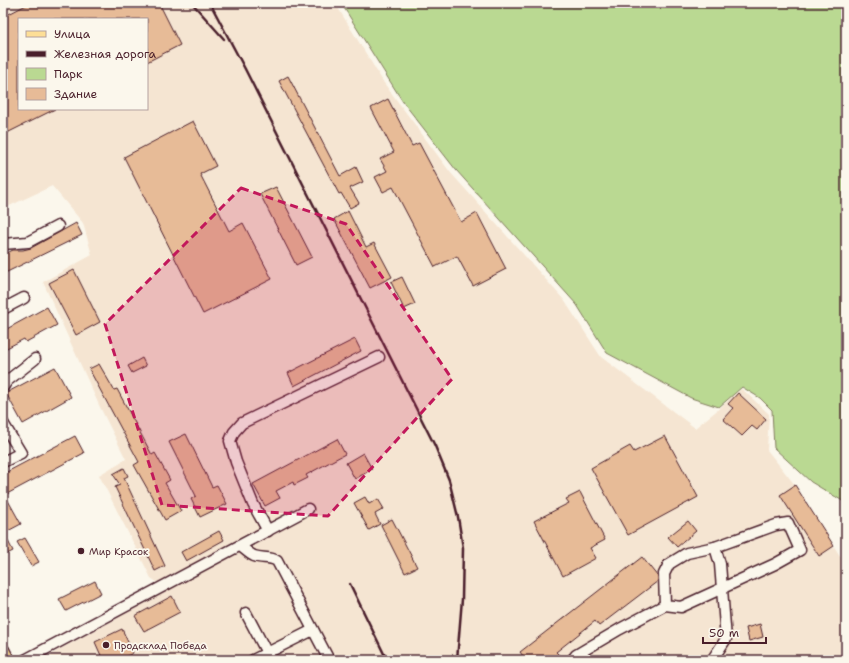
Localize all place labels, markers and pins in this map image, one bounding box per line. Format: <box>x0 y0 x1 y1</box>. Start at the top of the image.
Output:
place label: Мир Красок <box>89 545 149 558</box>
marker: Мир Красок <box>76 546 86 556</box>
place label: Продсклад Победа <box>114 639 208 652</box>
marker: Продсклад Победа <box>101 640 111 650</box>

